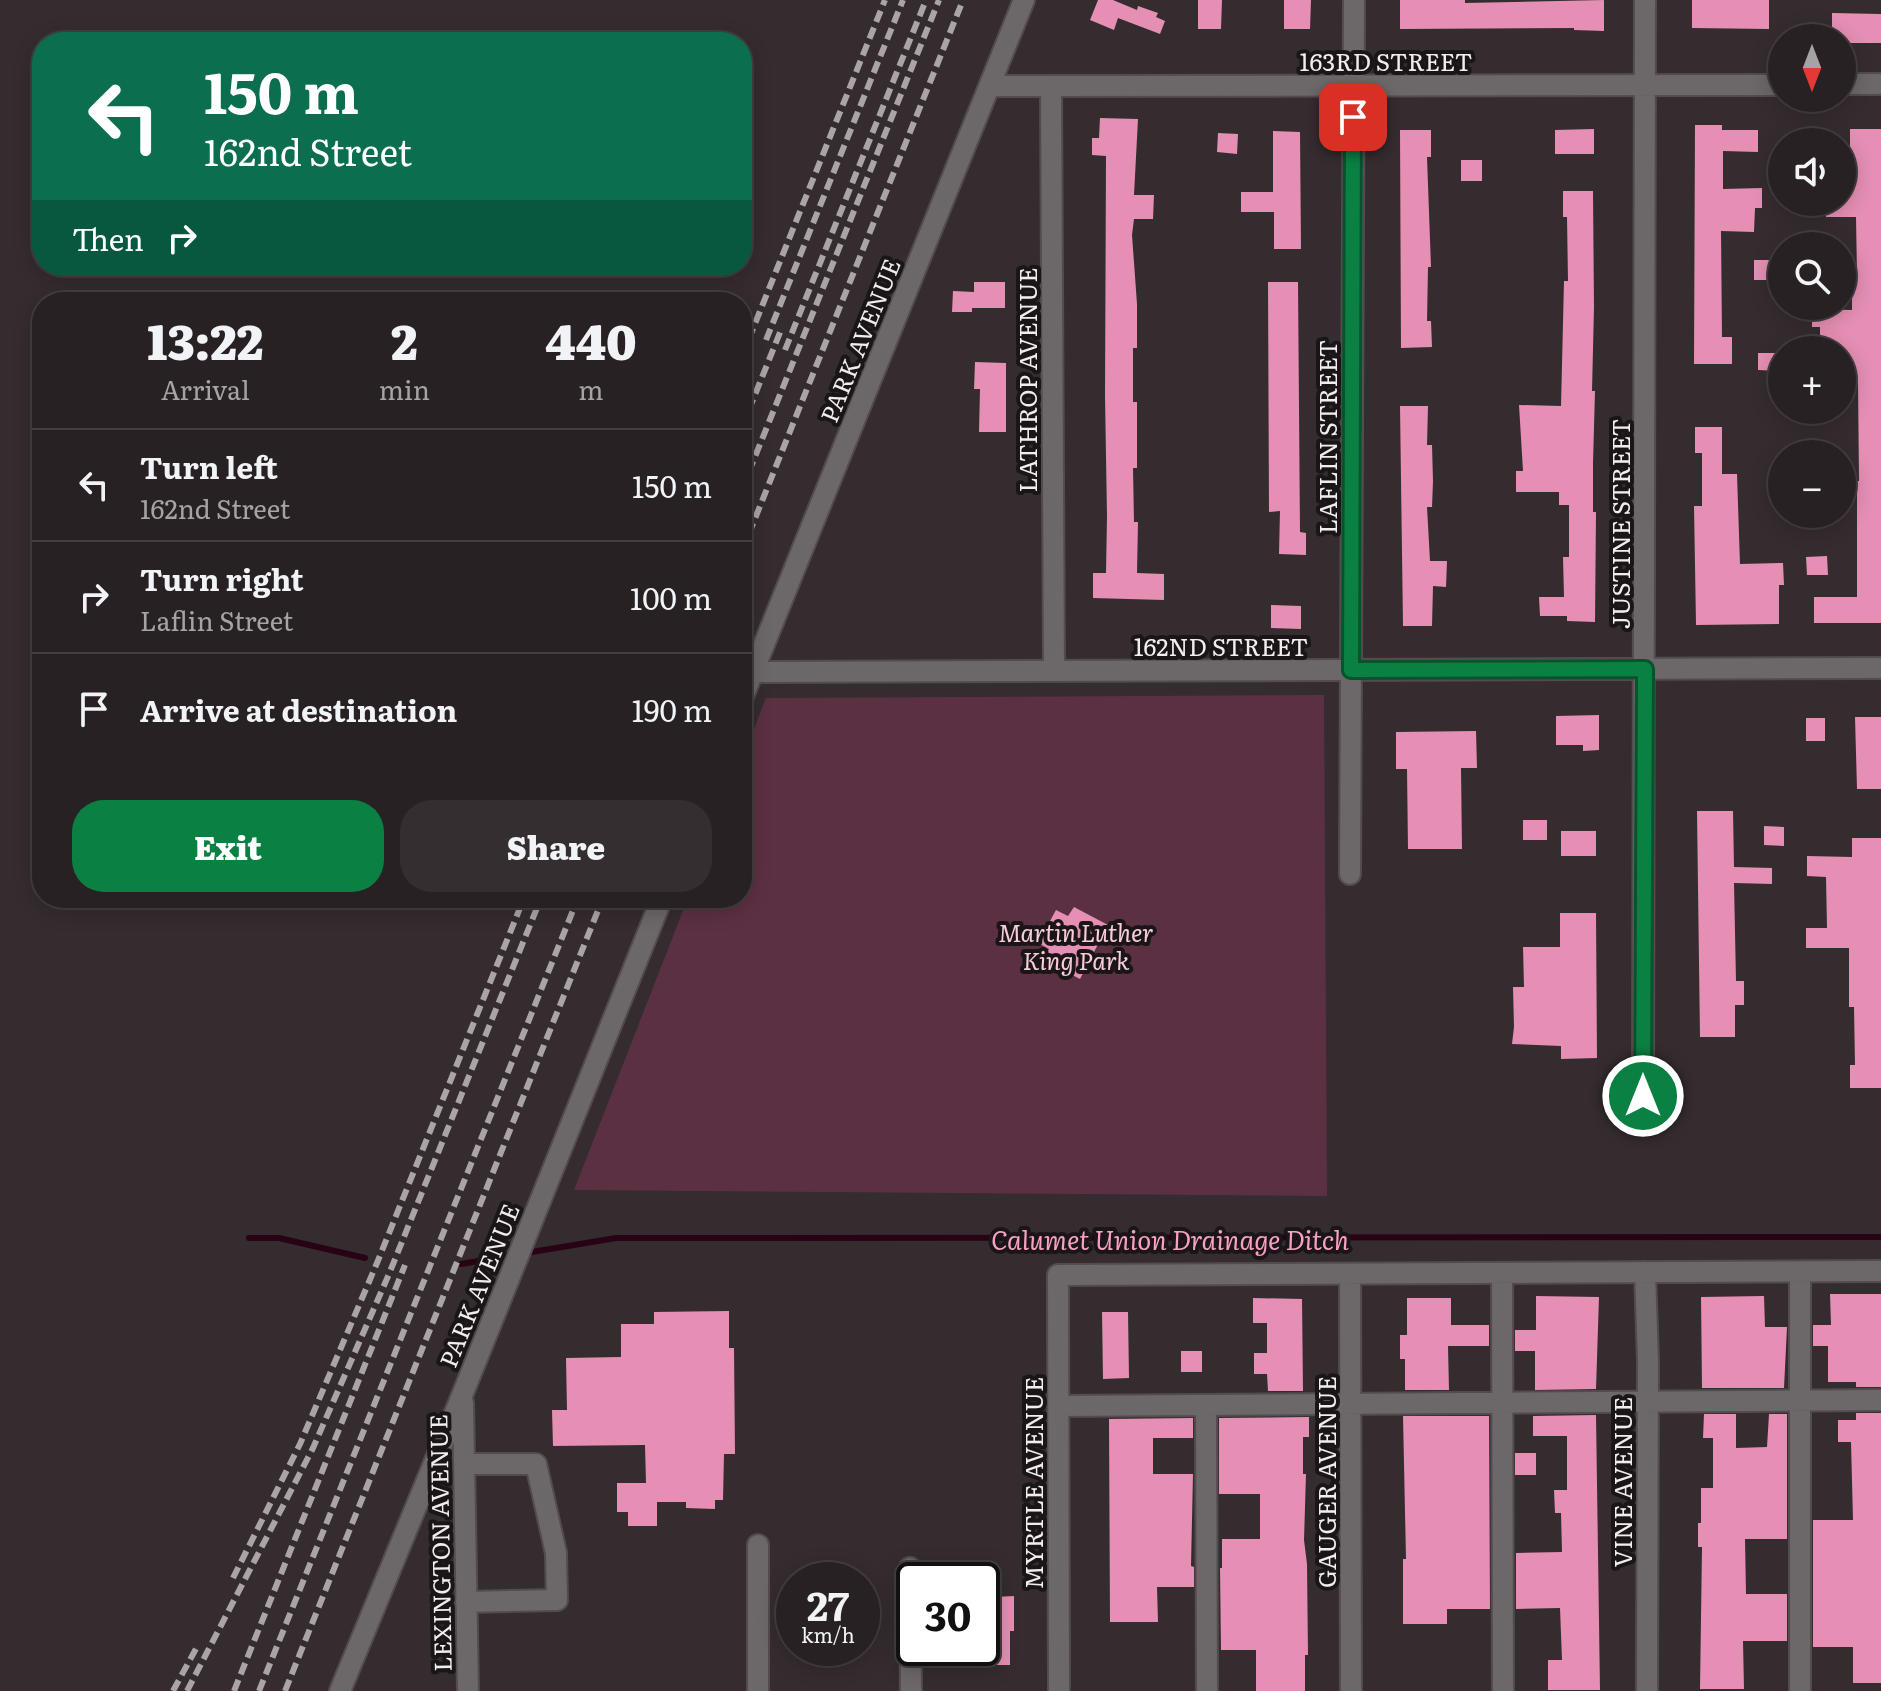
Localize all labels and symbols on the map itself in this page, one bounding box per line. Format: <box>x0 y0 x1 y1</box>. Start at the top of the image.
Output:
north arrow <box>1768 24 1856 112</box>
street label: 163RD STREET <box>1300 43 1472 78</box>
pin <box>1319 83 1387 151</box>
street label: PARK AVENUE <box>810 253 908 427</box>
street label: LATHROP AVENUE <box>1009 267 1044 493</box>
street label: LAFLIN STREET <box>1309 340 1344 534</box>
street label: JUSTINE STREET <box>1602 419 1637 629</box>
street label: 162ND STREET <box>1134 628 1308 663</box>
park label: Martin Luther King Park <box>998 914 1154 977</box>
position arrow <box>1601 1054 1685 1138</box>
street label: PARK AVENUE <box>429 1198 527 1372</box>
water label: Calumet Union Drainage Ditch <box>991 1219 1349 1258</box>
street label: GAUGER AVENUE <box>1308 1376 1343 1588</box>
street label: MYRTLE AVENUE <box>1015 1377 1050 1589</box>
street label: VINE AVENUE <box>1604 1397 1639 1567</box>
street label: LEXINGTON AVENUE <box>419 1414 459 1672</box>
speed limit sign: 30 <box>896 1562 1000 1666</box>

